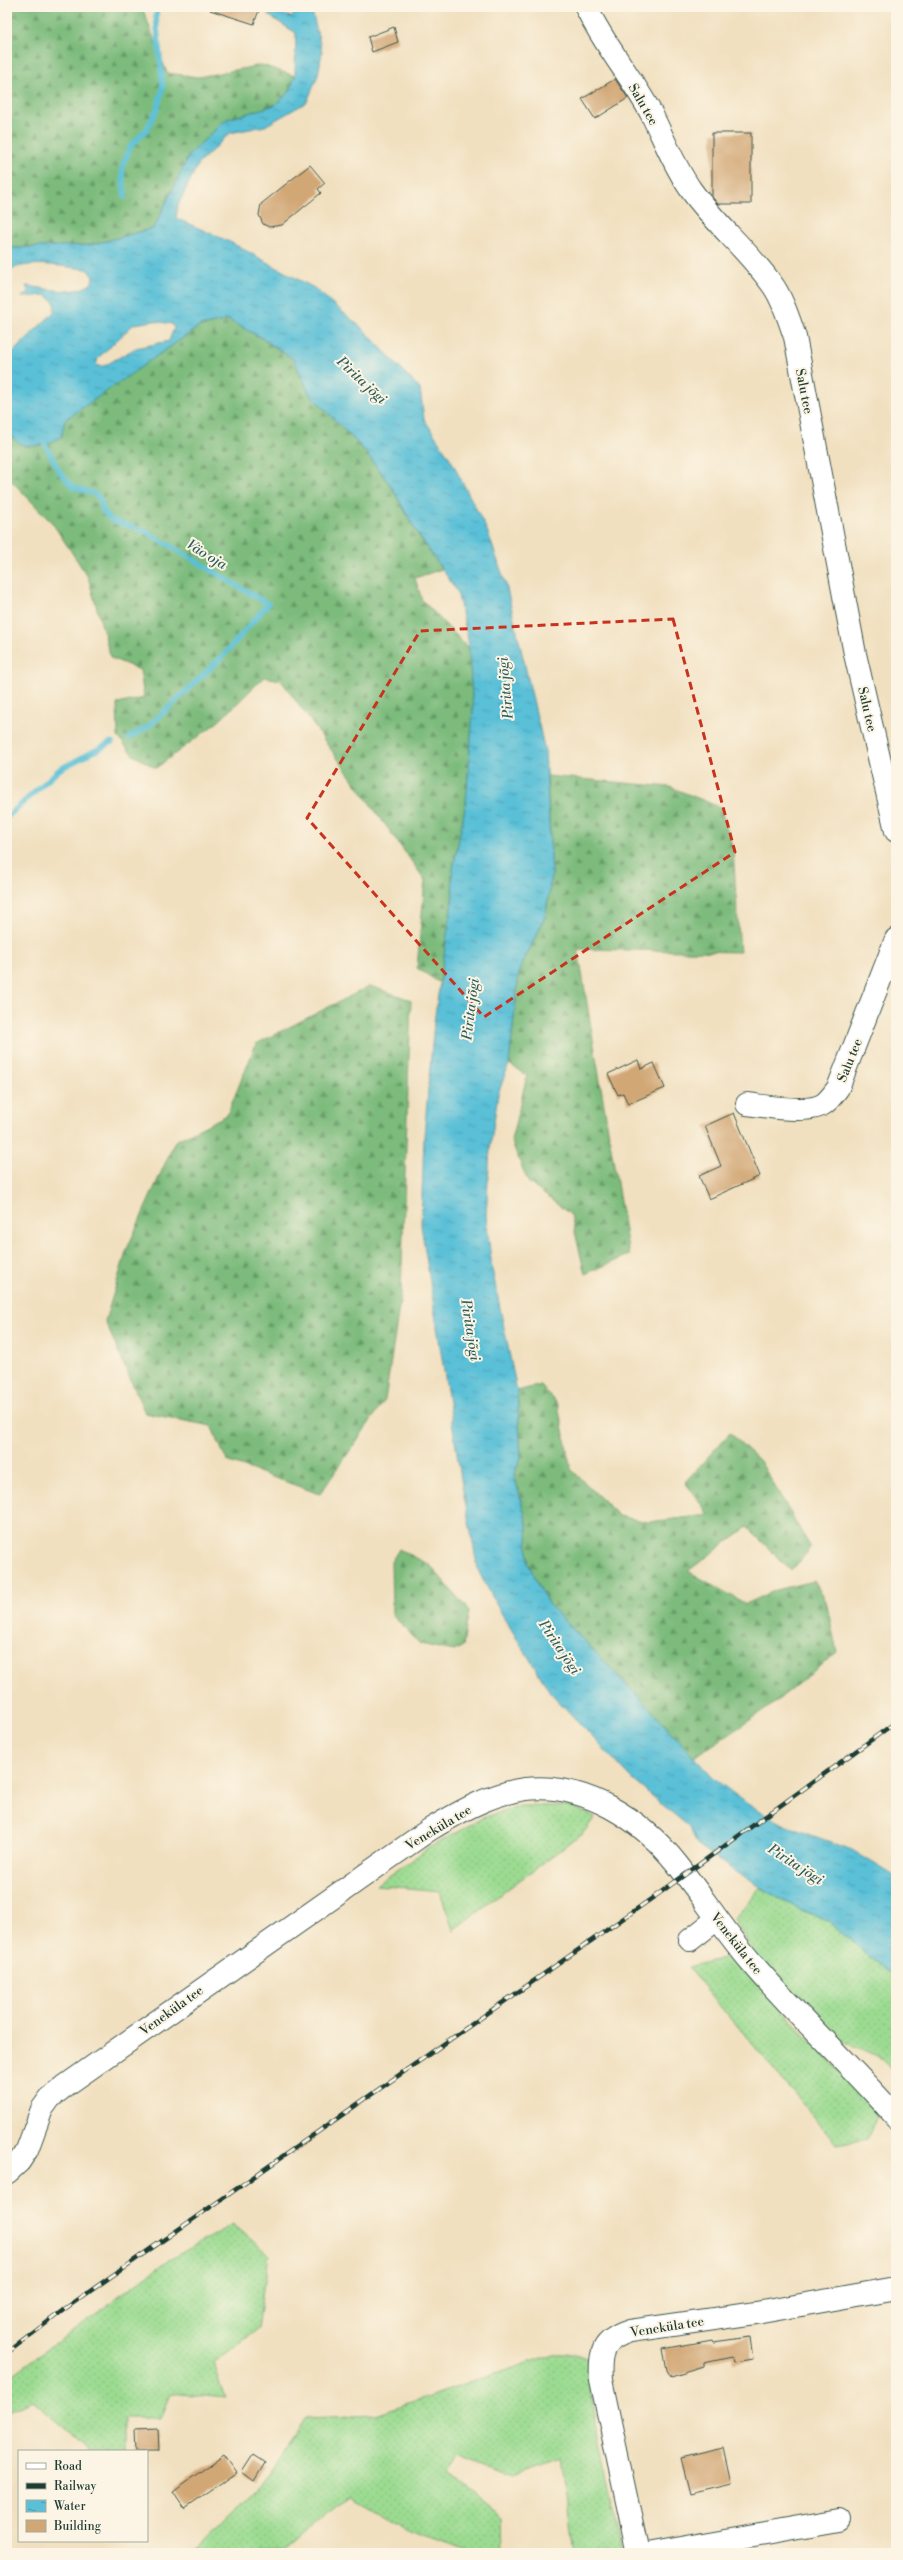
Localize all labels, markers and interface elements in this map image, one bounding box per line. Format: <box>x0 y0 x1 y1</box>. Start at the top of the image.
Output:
street label: Salu tee <box>625 81 662 129</box>
water label: Pirita jõgi <box>332 352 391 409</box>
street label: Salu tee <box>792 367 816 416</box>
water label: Väo oja <box>183 536 230 574</box>
water label: Pirita jõgi <box>494 656 518 721</box>
street label: Salu tee <box>854 685 880 734</box>
water label: Pirita jõgi <box>458 977 484 1042</box>
street label: Salu tee <box>834 1036 866 1085</box>
water label: Pirita jõgi <box>456 1297 484 1363</box>
water label: Pirita jõgi <box>534 1616 584 1679</box>
street label: Veneküla tee <box>402 1802 475 1854</box>
water label: Pirita jõgi <box>764 1840 827 1890</box>
street label: Veneküla tee <box>706 1909 766 1978</box>
street label: Veneküla tee <box>136 1982 207 2040</box>
street label: Veneküla tee <box>628 2313 706 2341</box>
legend <box>18 2450 148 2542</box>
text: Road <box>54 2459 82 2474</box>
text: Railway <box>54 2479 96 2494</box>
text: Water <box>53 2499 86 2514</box>
text: Building <box>53 2519 102 2534</box>

